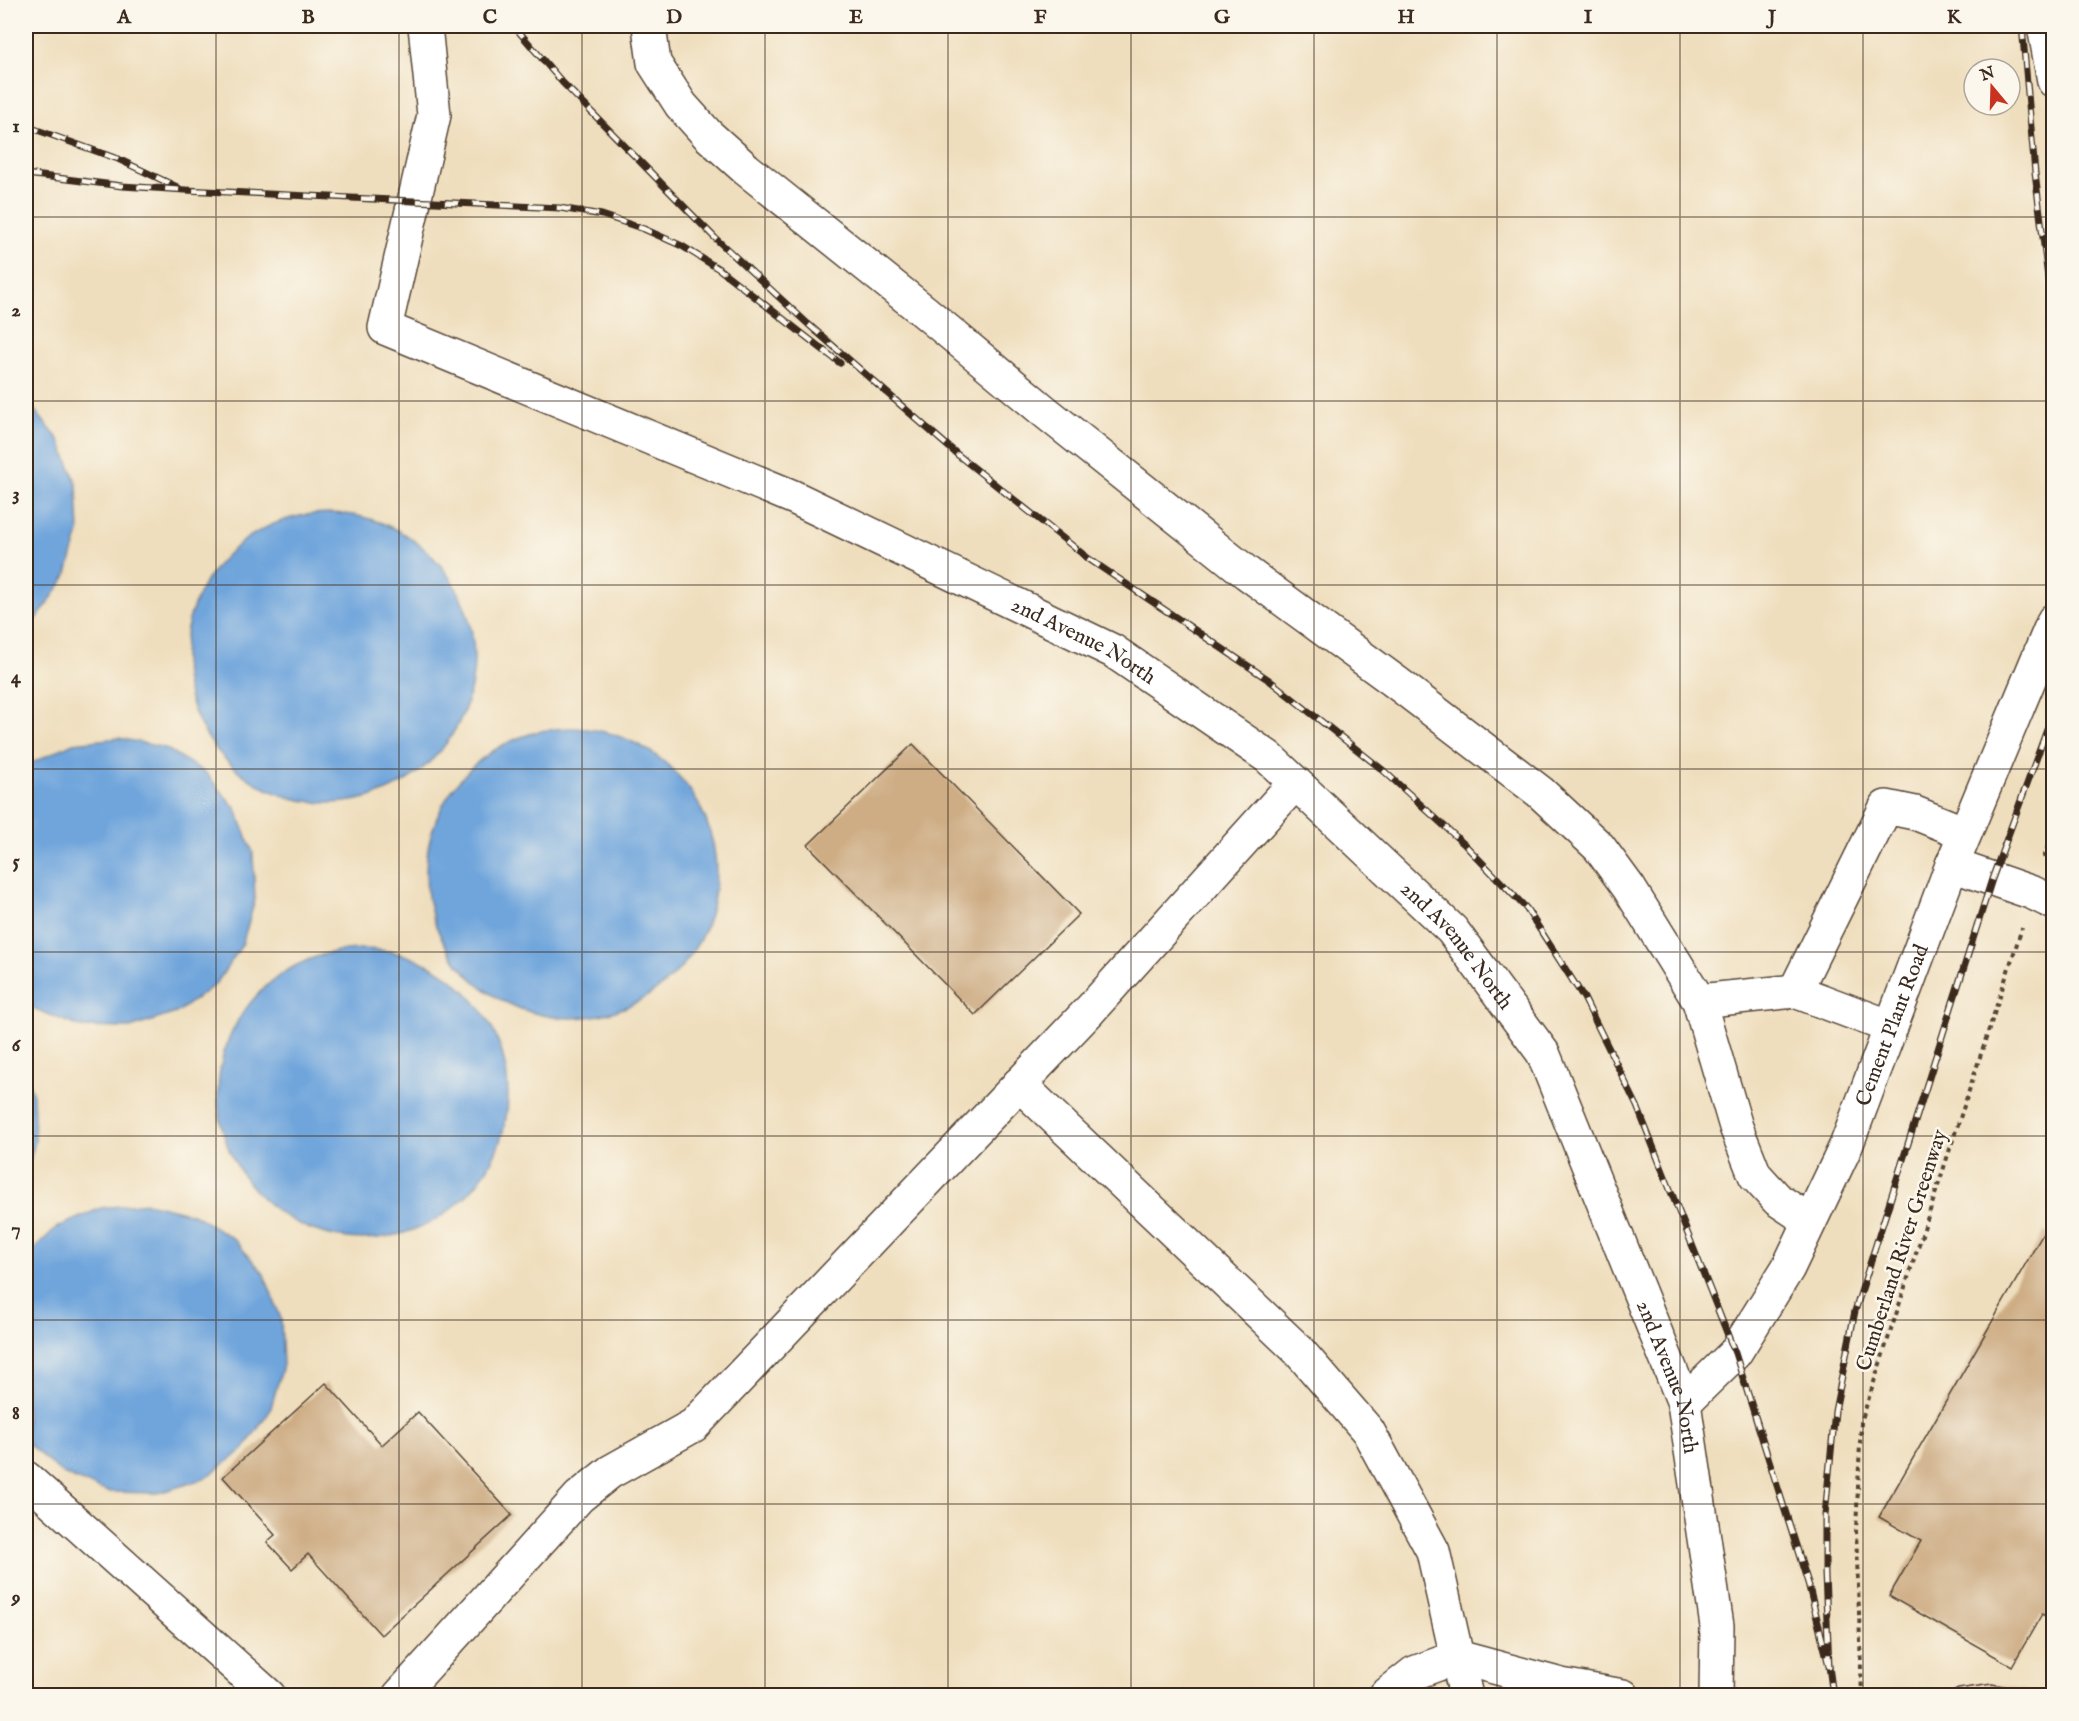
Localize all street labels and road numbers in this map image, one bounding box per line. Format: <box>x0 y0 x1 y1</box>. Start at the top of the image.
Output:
street label: 2nd Avenue North <box>1006 592 1161 691</box>
street label: 2nd Avenue North <box>1394 876 1518 1015</box>
street label: Cement Plant Road <box>1850 940 1936 1110</box>
street label: Cumberland River Greenway <box>1851 1126 1954 1375</box>
street label: 2nd Avenue North <box>1629 1297 1703 1456</box>

